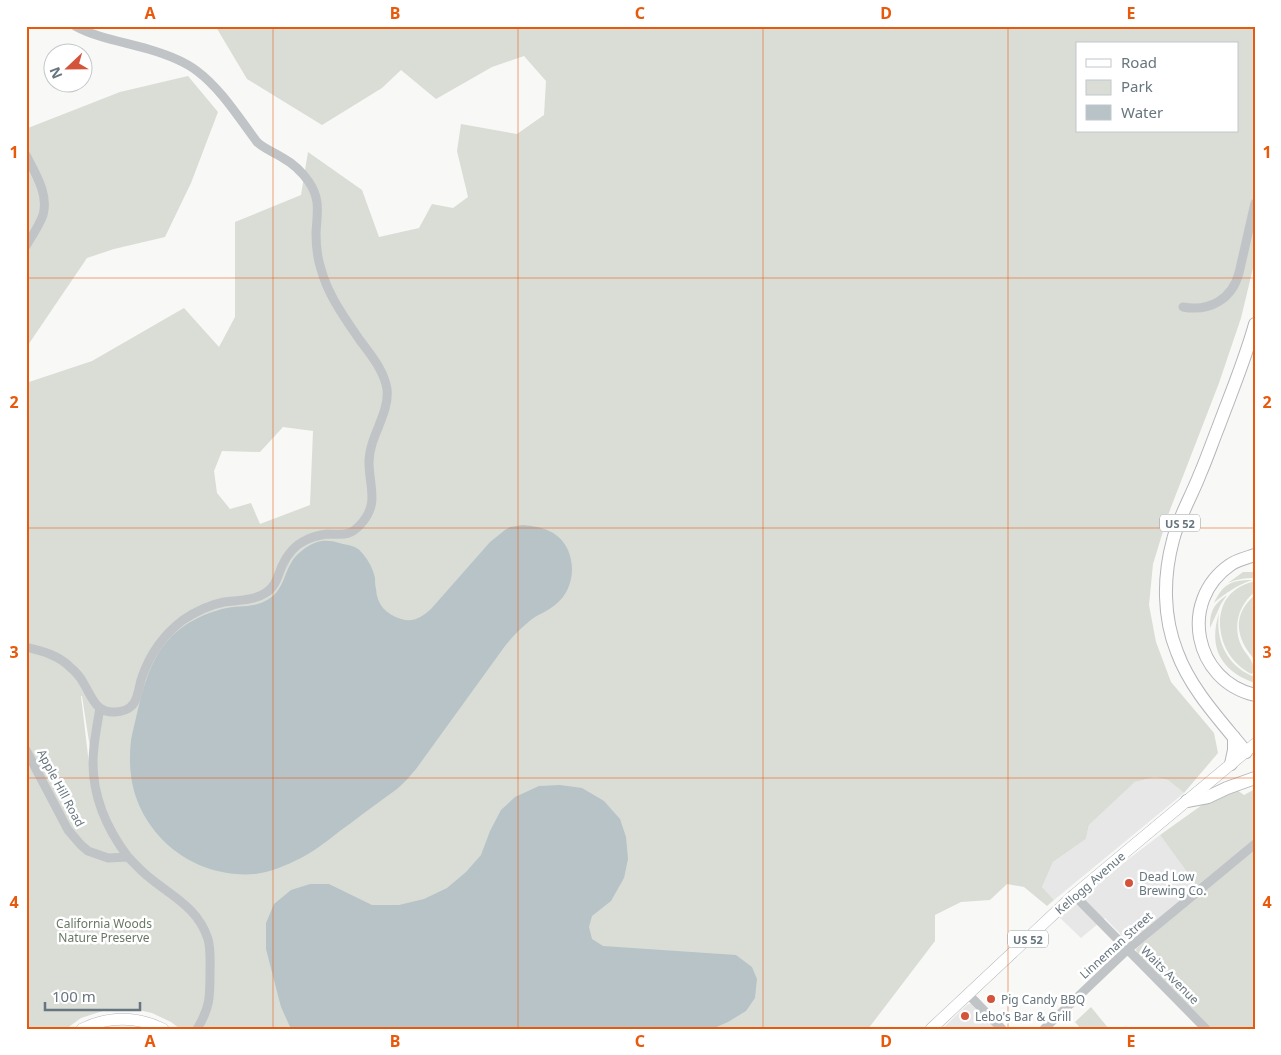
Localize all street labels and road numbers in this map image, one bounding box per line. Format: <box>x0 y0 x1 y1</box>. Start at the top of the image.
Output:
road number: US 52 <box>1160 514 1200 532</box>
street label: Apple Hill Road <box>33 746 89 830</box>
street label: Kellogg Avenue <box>1051 848 1129 918</box>
street label: Linneman Street <box>1076 907 1157 982</box>
road number: US 52 <box>1008 931 1048 948</box>
street label: Waits Avenue <box>1137 942 1203 1008</box>

